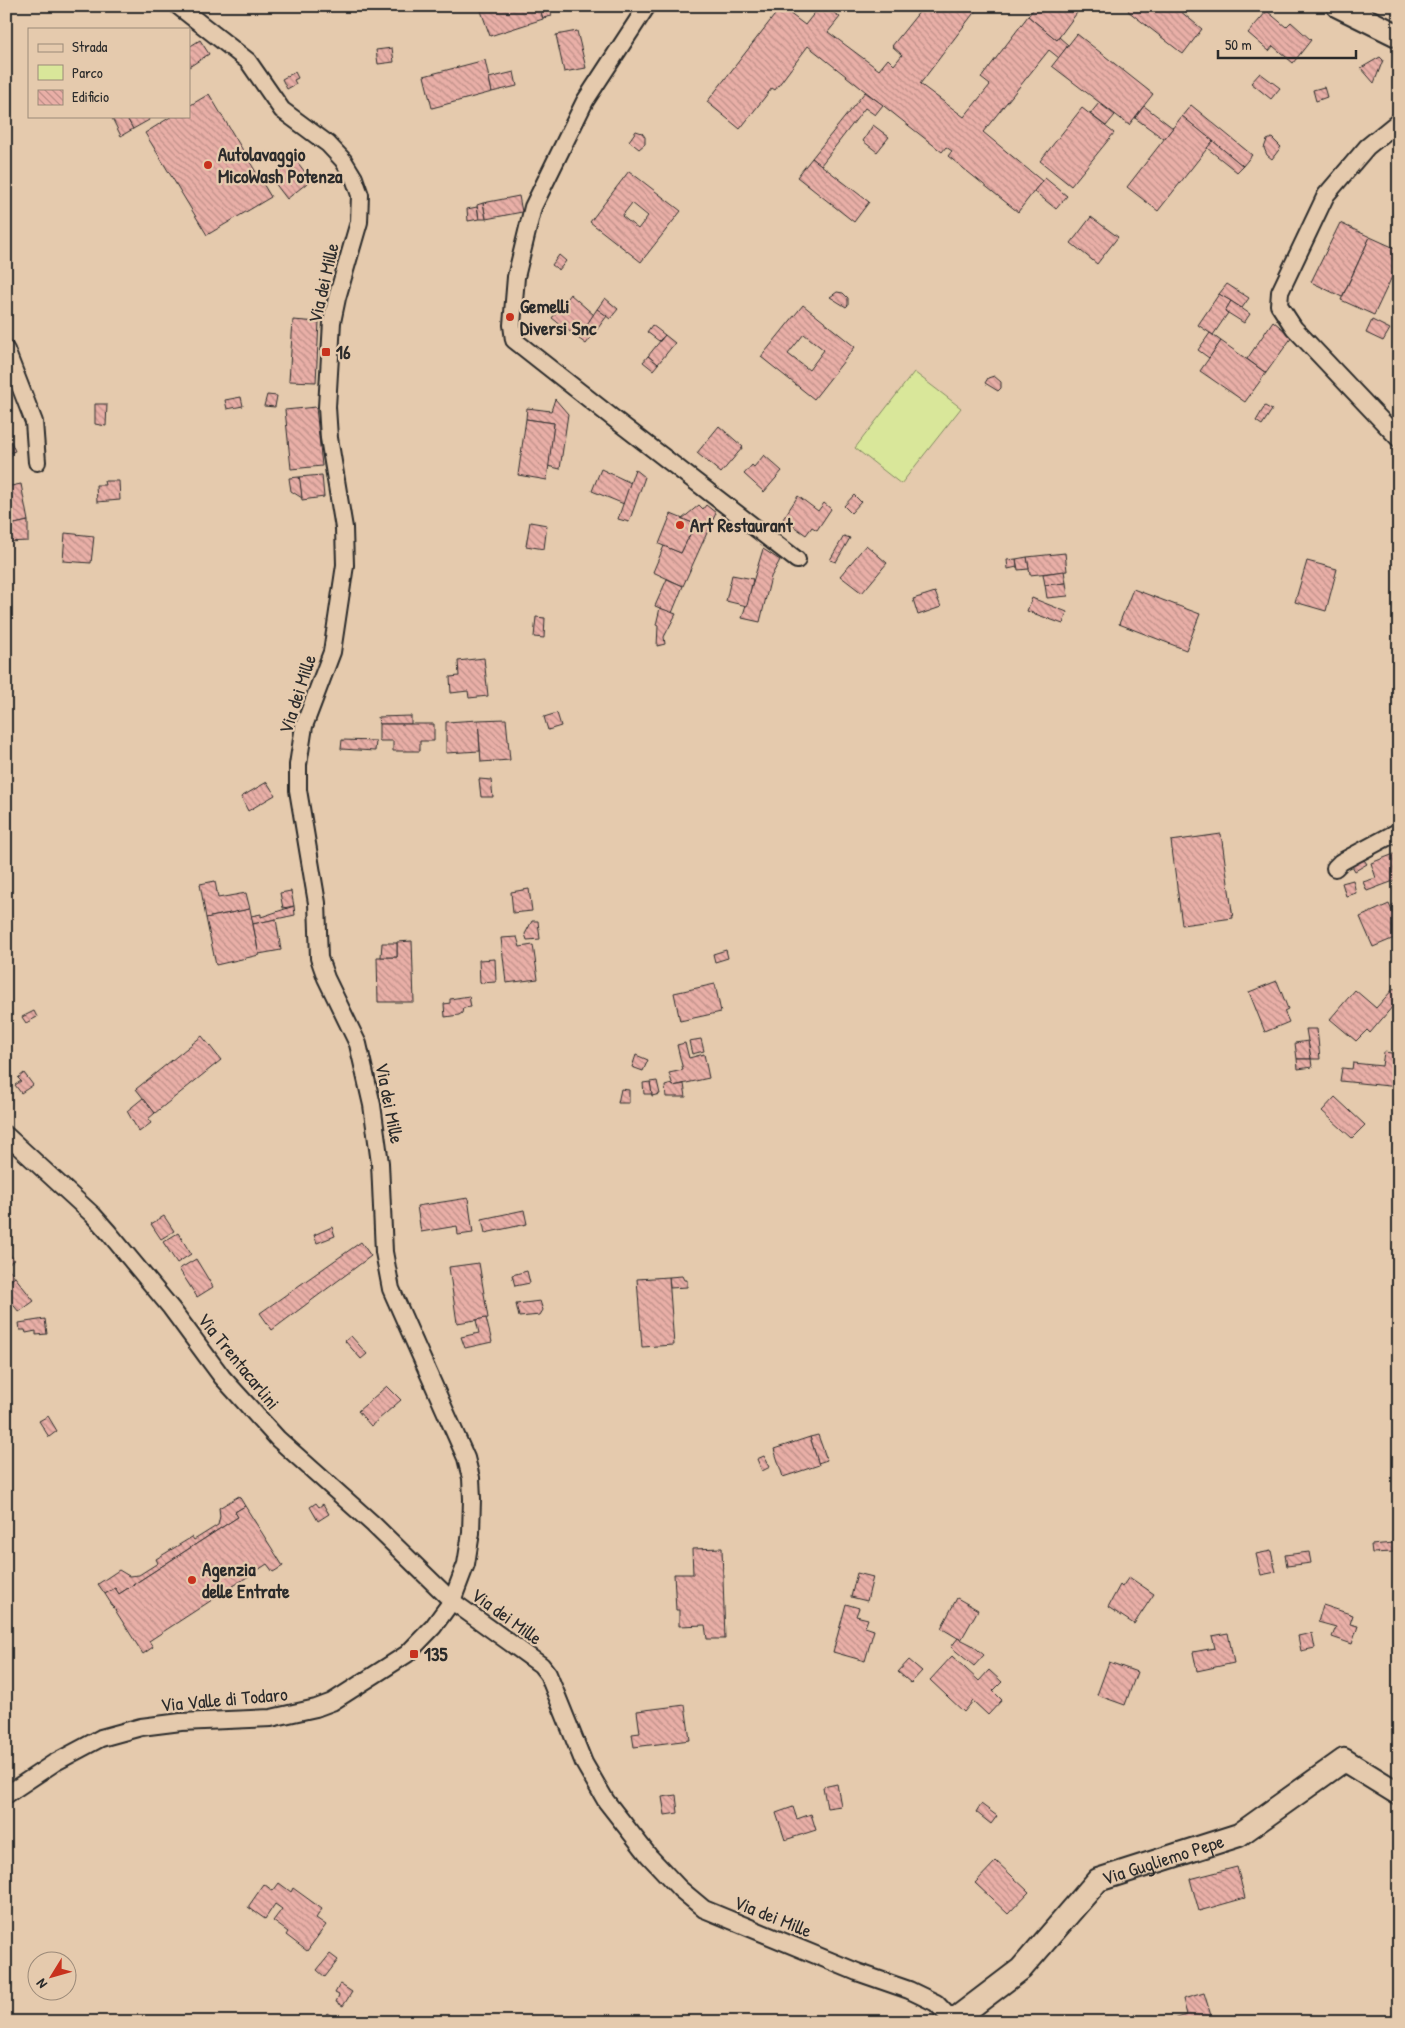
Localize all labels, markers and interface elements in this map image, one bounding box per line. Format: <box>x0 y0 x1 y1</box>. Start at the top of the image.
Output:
legend <box>28 28 190 118</box>
scale bar <box>1218 28 1355 60</box>
text: 50 m <box>1225 34 1252 55</box>
text: Strada <box>72 36 108 57</box>
text: Parco <box>72 62 103 83</box>
text: Edificio <box>72 86 109 107</box>
place label: Autolavaggio MicoWash Potenza <box>218 141 343 189</box>
marker: Autolavaggio MicoWash Potenza <box>202 159 214 171</box>
street label: Via dei Mille <box>301 240 345 326</box>
place label: Gemelli Diversi Snc <box>520 293 597 341</box>
marker: Gemelli Diversi Snc <box>504 311 516 323</box>
place label: 16 <box>336 339 351 365</box>
marker: 16 <box>320 346 332 358</box>
place label: Art Restaurant <box>690 512 794 538</box>
marker: Art Restaurant <box>674 519 686 531</box>
street label: Via dei Mille <box>272 651 322 737</box>
street label: Via dei Mille <box>369 1060 411 1146</box>
street label: Via Trentacarlini <box>192 1307 286 1415</box>
place label: Agenzia delle Entrate <box>202 1556 290 1604</box>
marker: Agenzia delle Entrate <box>186 1574 198 1586</box>
street label: Via dei Mille <box>466 1581 548 1651</box>
place label: 135 <box>424 1641 448 1667</box>
marker: 135 <box>408 1648 420 1660</box>
street label: Via Valle di Todaro <box>159 1680 289 1718</box>
street label: Via Gugliemo Pepe <box>1099 1828 1227 1891</box>
street label: Via dei Mille <box>730 1889 816 1944</box>
north arrow <box>28 1950 78 2000</box>
text: N <box>31 1975 51 1993</box>

